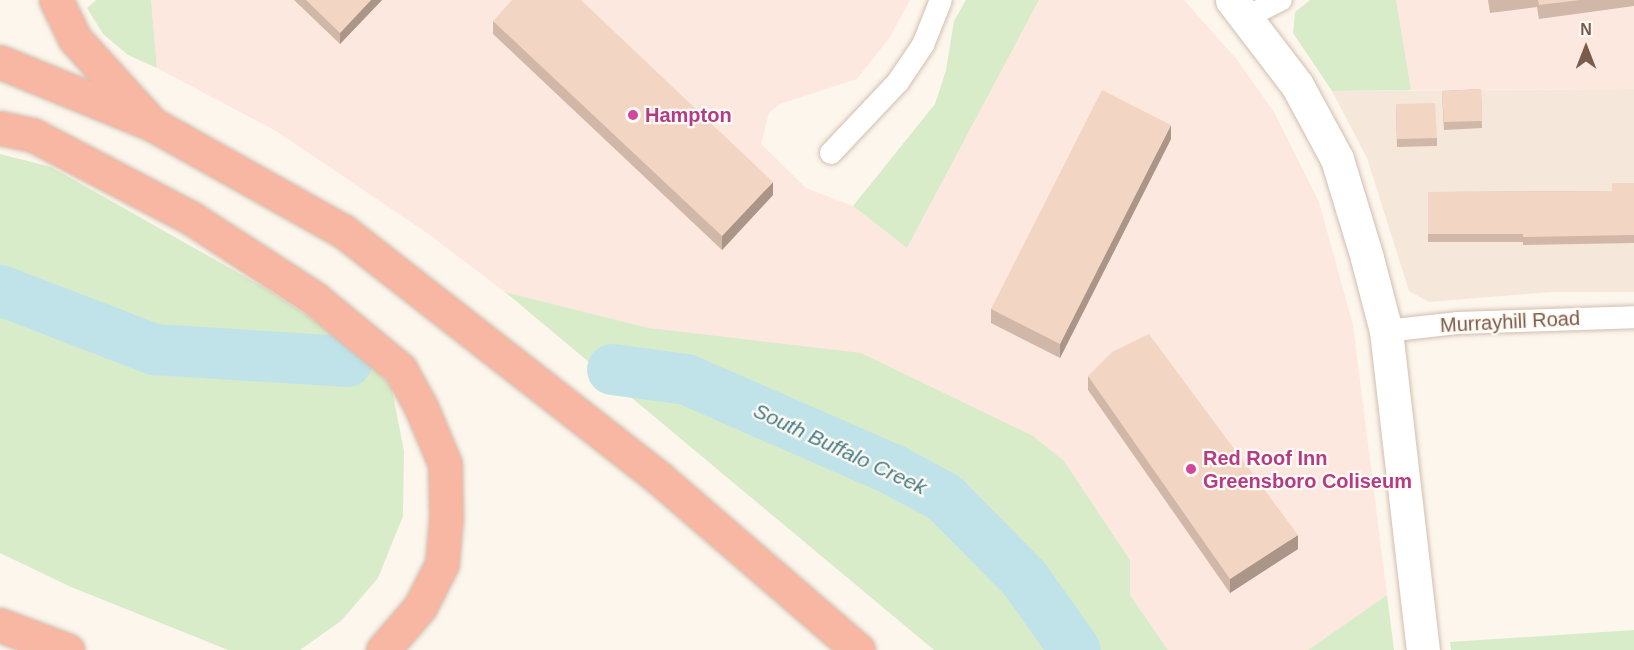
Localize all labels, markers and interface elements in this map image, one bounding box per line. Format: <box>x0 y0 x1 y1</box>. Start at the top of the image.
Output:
north arrow <box>1556 18 1616 78</box>
text: N <box>1580 21 1592 38</box>
place label: Hampton <box>645 103 732 127</box>
marker: Hampton <box>626 108 640 122</box>
street label: Murrayhill Road <box>1439 306 1581 338</box>
water label: South Buffalo Creek <box>750 398 930 500</box>
place label: Red Roof Inn Greensboro Coliseum <box>1203 446 1412 493</box>
marker: Red Roof Inn Greensboro Coliseum <box>1184 462 1198 476</box>

